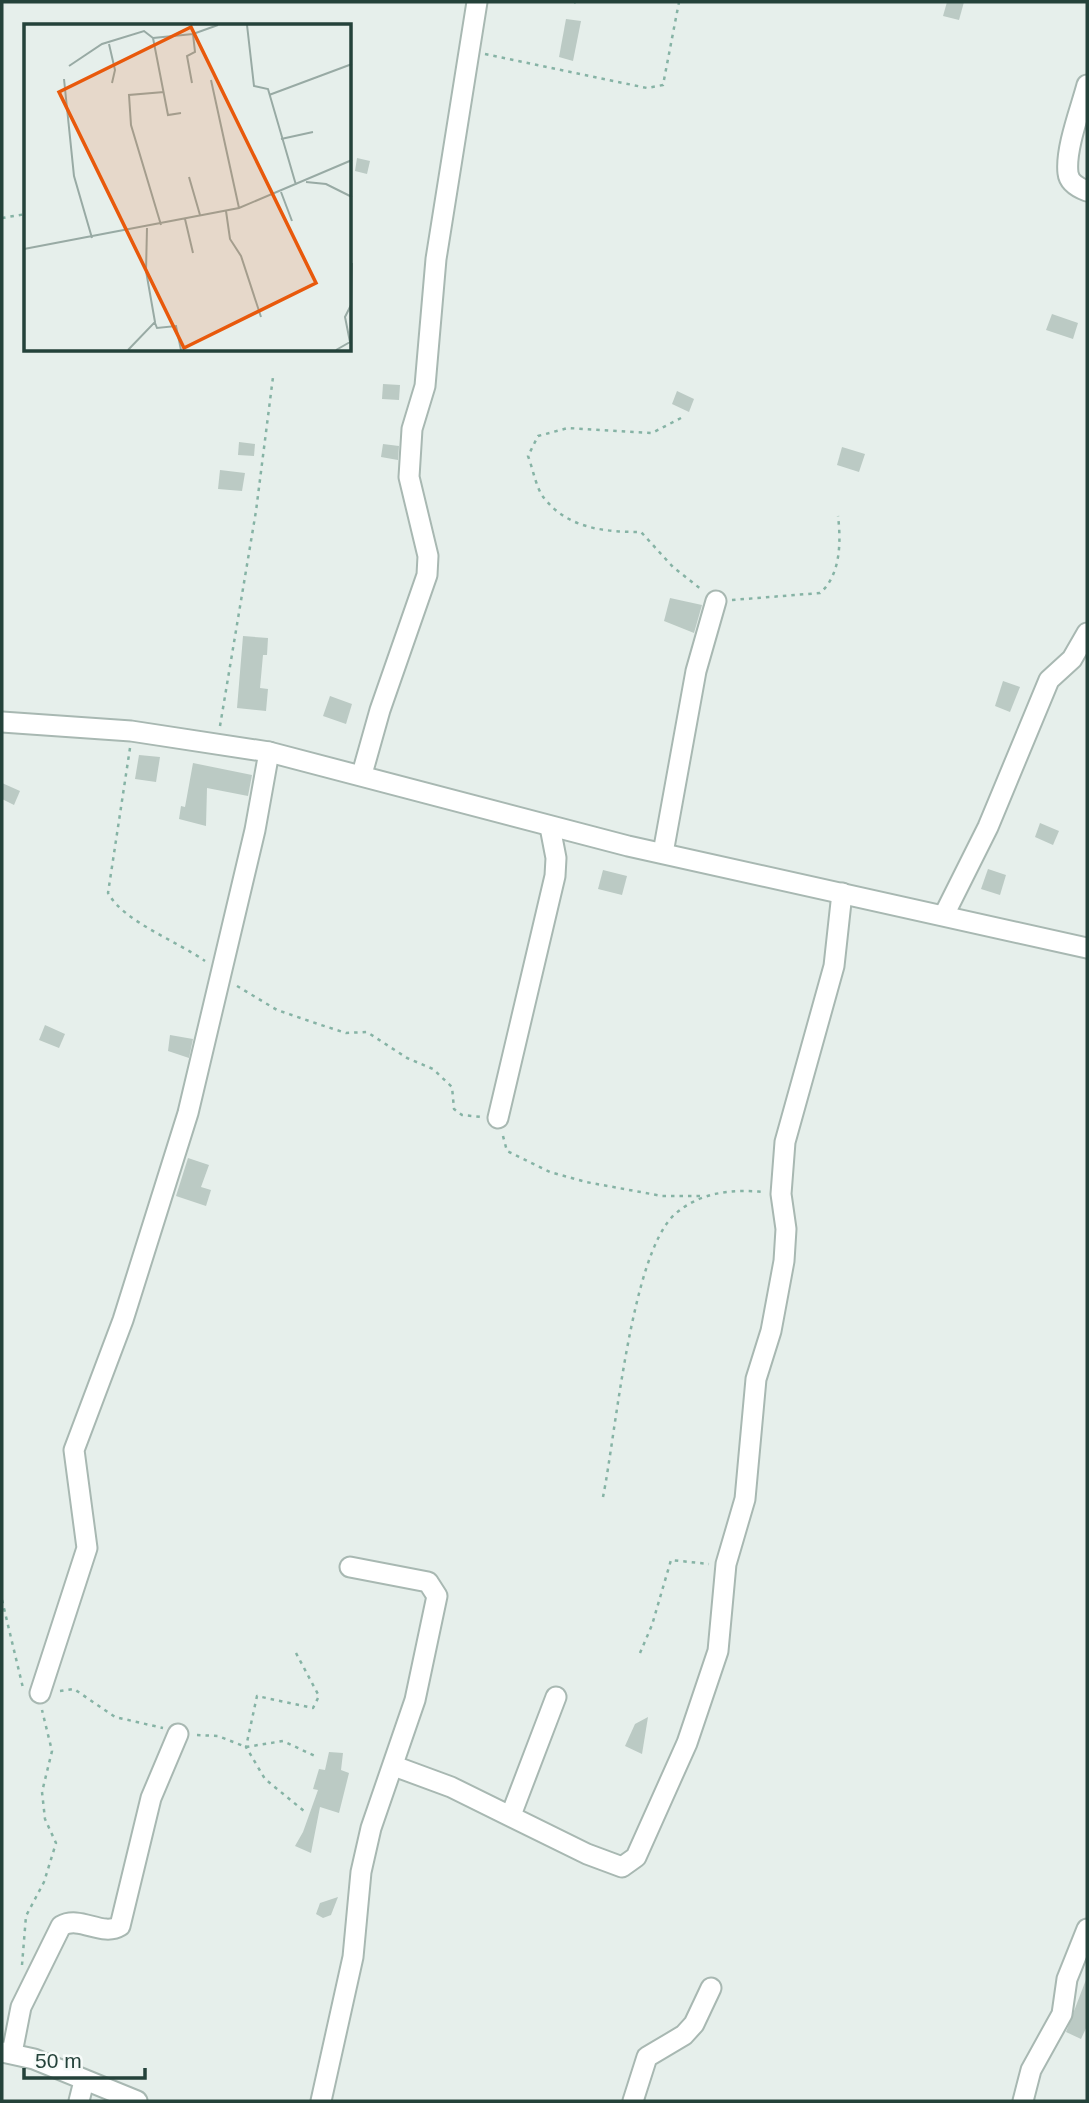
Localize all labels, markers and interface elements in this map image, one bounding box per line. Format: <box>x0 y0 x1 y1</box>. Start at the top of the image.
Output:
inset map <box>24 24 352 352</box>
scale bar <box>24 2036 145 2080</box>
text: 50 m <box>35 2049 82 2072</box>

